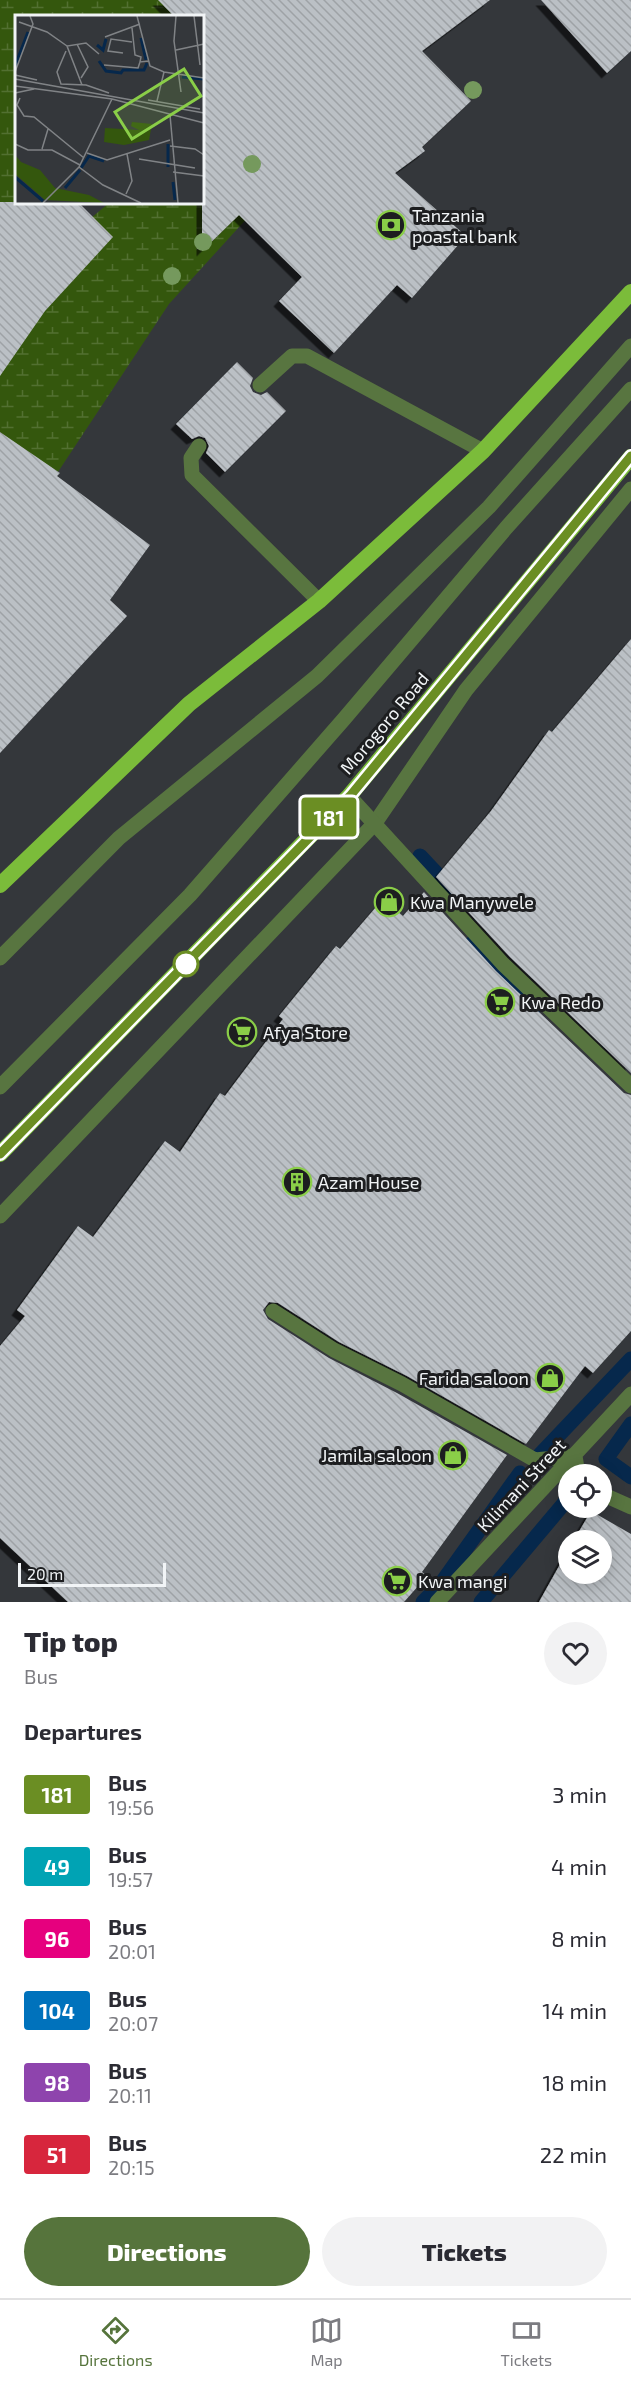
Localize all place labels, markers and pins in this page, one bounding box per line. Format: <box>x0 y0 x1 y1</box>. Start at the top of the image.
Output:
place label: Tanzania poastal bank <box>412 204 517 247</box>
bank icon: Tanzania poastal bank <box>375 209 407 241</box>
shop icon: Kwa Manywele <box>373 886 405 918</box>
place label: Kwa Manywele <box>410 891 534 913</box>
unlabelled marker <box>173 951 199 977</box>
supermarket icon: Kwa Redo <box>484 986 516 1018</box>
place label: Kwa Redo <box>521 991 601 1013</box>
supermarket icon: Afya Store <box>226 1016 258 1048</box>
place label: Afya Store <box>263 1021 348 1043</box>
building icon: Azam House <box>281 1166 313 1198</box>
place label: Azam House <box>318 1171 419 1193</box>
shop icon: Farida saloon <box>534 1362 566 1394</box>
place label: Farida saloon <box>419 1367 529 1389</box>
shop icon: Jamila saloon <box>437 1439 469 1471</box>
place label: Jamila saloon <box>321 1444 432 1466</box>
supermarket icon: Kwa mangi <box>381 1565 413 1597</box>
place label: Kwa mangi <box>418 1570 508 1592</box>

